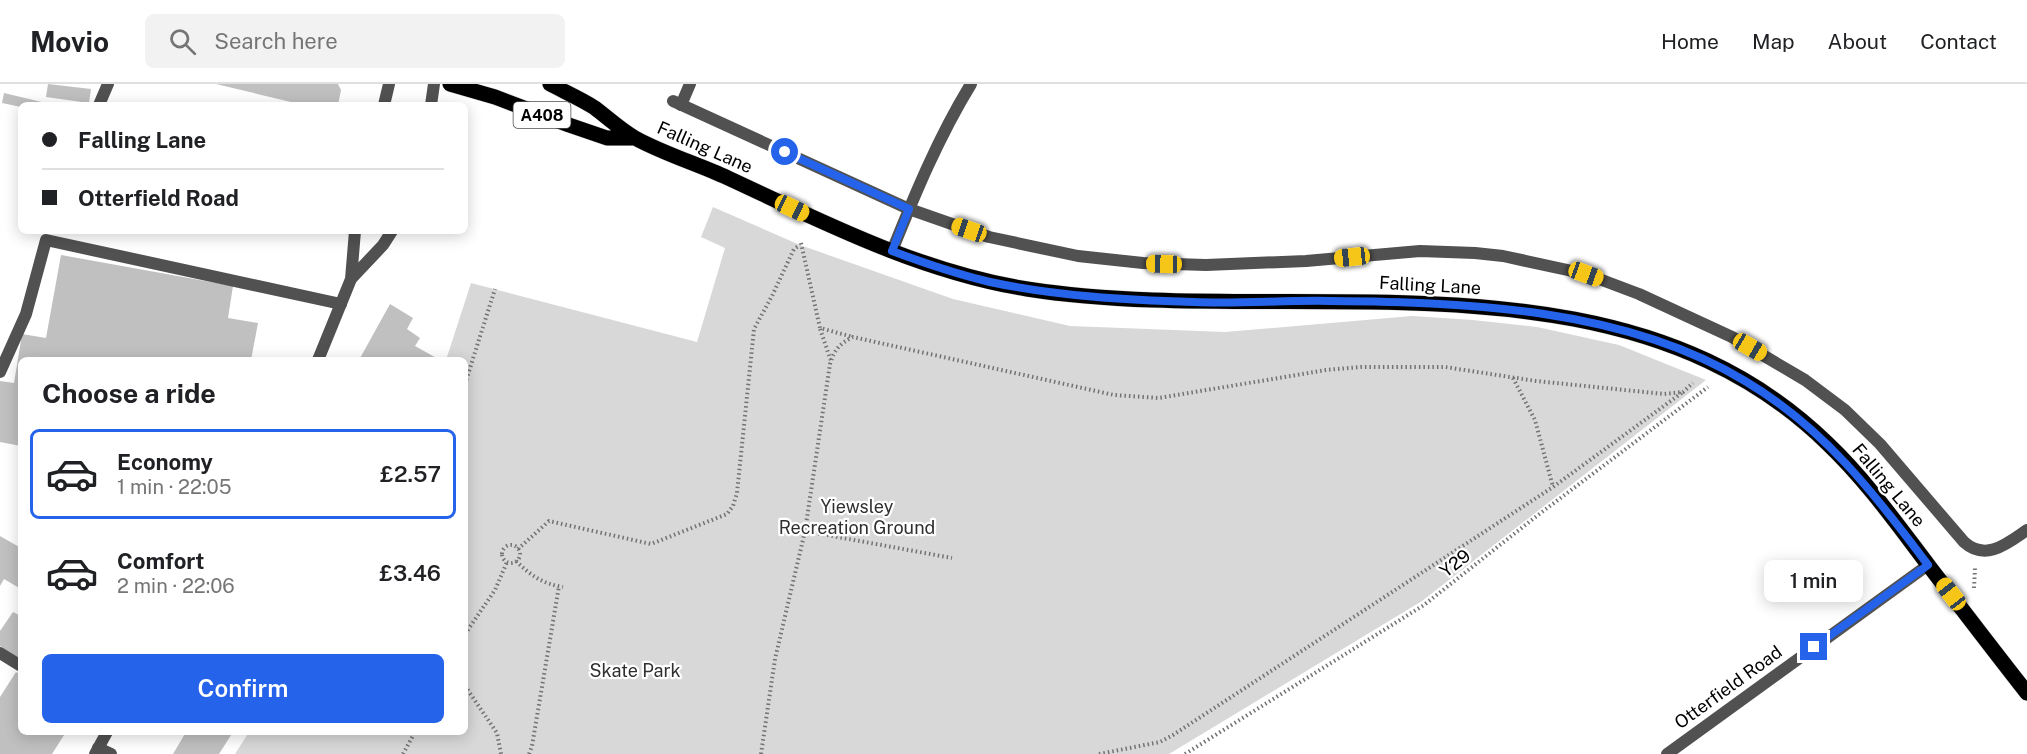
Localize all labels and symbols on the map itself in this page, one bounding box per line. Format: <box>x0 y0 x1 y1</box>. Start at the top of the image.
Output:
road number: A408 <box>514 102 570 128</box>
street label: Falling Lane <box>654 117 756 177</box>
route start <box>771 138 798 165</box>
car <box>772 192 812 224</box>
car <box>949 216 989 244</box>
car <box>1333 246 1371 268</box>
car <box>1146 255 1182 273</box>
car <box>1566 259 1606 289</box>
street label: Falling Lane <box>1378 272 1482 298</box>
car <box>1730 330 1770 364</box>
street label: Falling Lane <box>1848 439 1930 531</box>
park label: Yiewsley Recreation Ground <box>779 496 935 538</box>
street label: Y29 <box>1436 545 1474 581</box>
callout: 1 min <box>1764 560 1864 602</box>
car <box>1933 574 1969 614</box>
route end <box>1800 633 1827 660</box>
street label: Otterfield Road <box>1670 641 1786 733</box>
park label: Skate Park <box>589 660 681 681</box>

